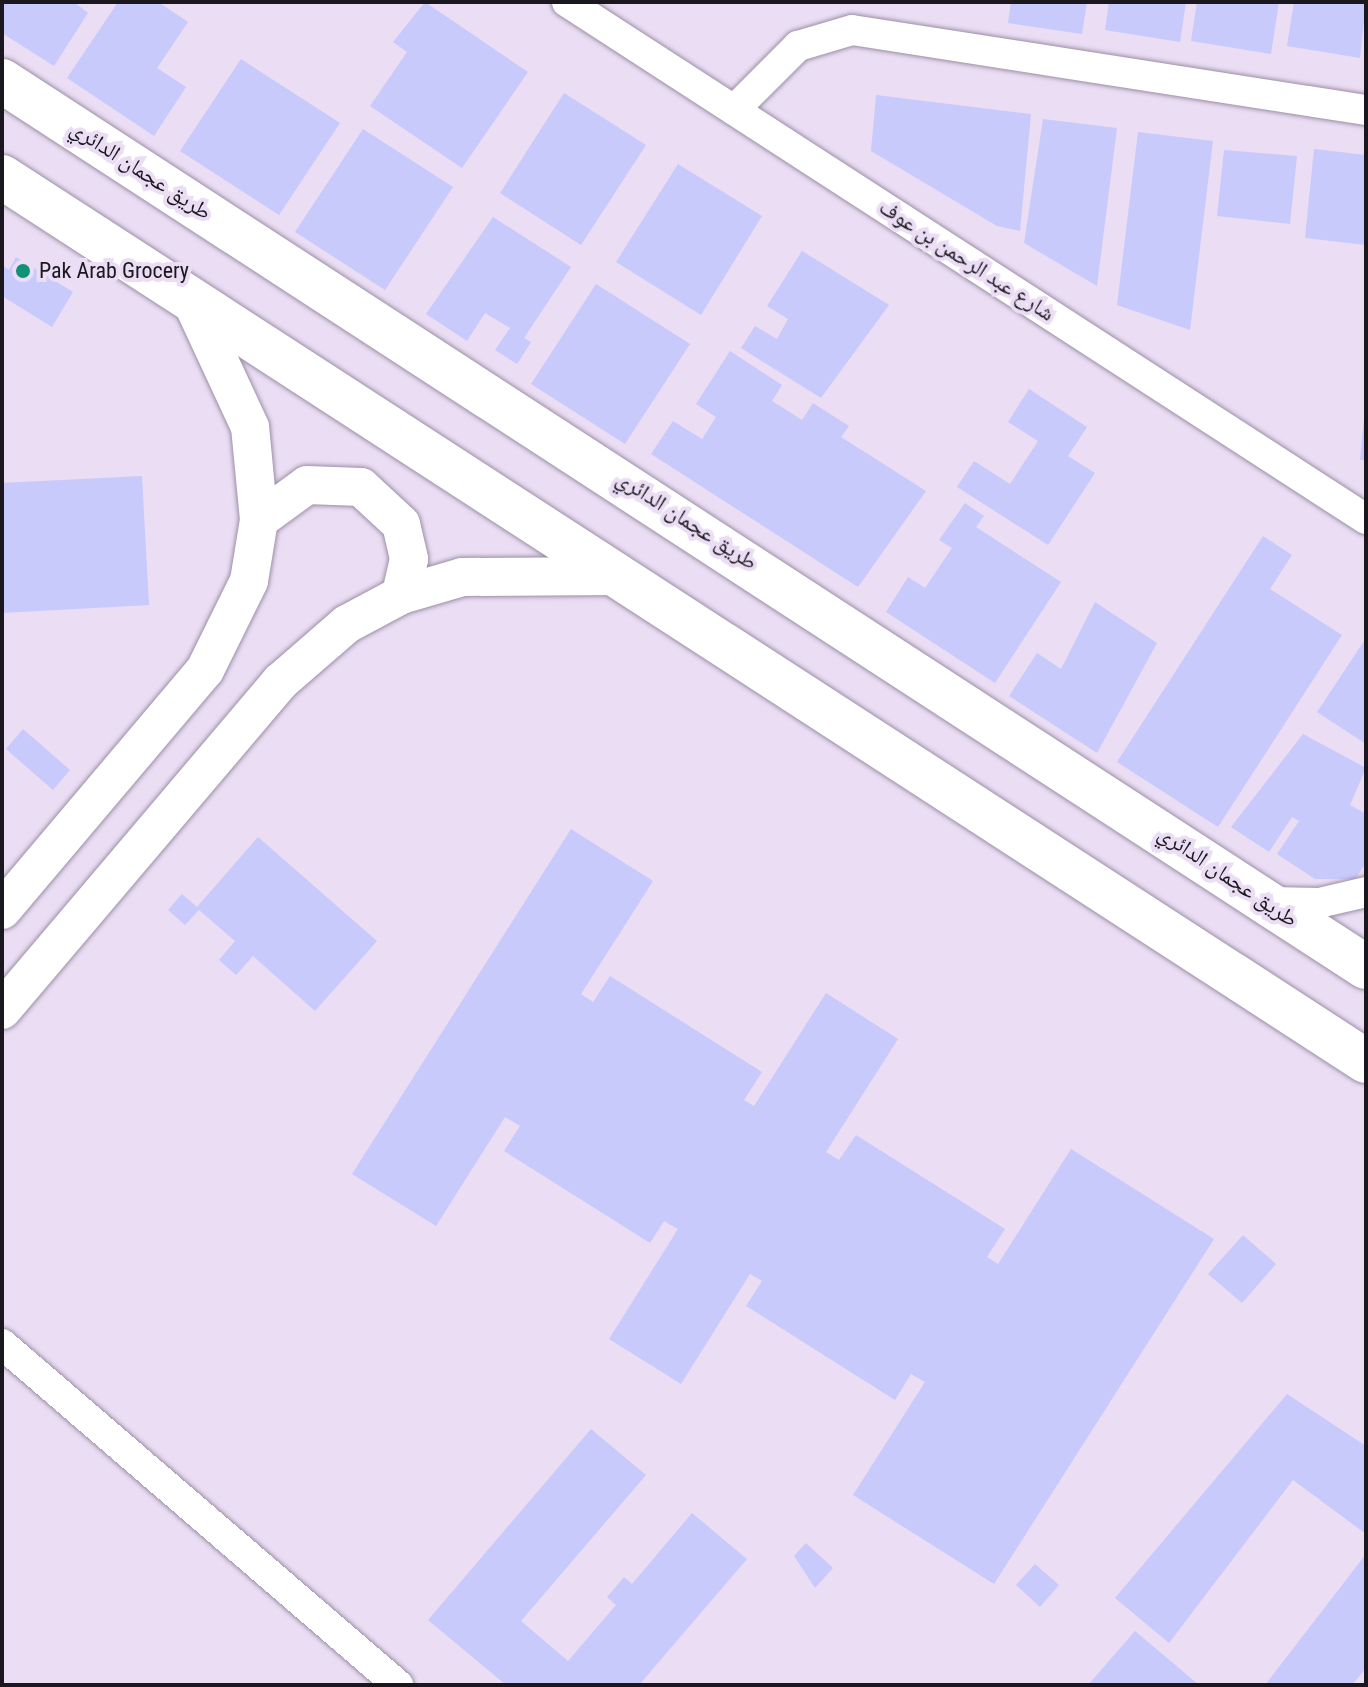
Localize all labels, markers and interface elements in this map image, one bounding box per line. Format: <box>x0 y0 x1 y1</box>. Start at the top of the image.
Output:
street label: طريق عجمان الدائري <box>66 115 216 225</box>
street label: شارع عبد الرحمن بن عوف <box>874 193 1060 327</box>
place label: Pak Arab Grocery <box>39 258 189 284</box>
marker: Pak Arab Grocery <box>14 262 32 280</box>
street label: طريق عجمان الدائري <box>612 465 762 575</box>
street label: طريق عجمان الدائري <box>1153 820 1303 932</box>

